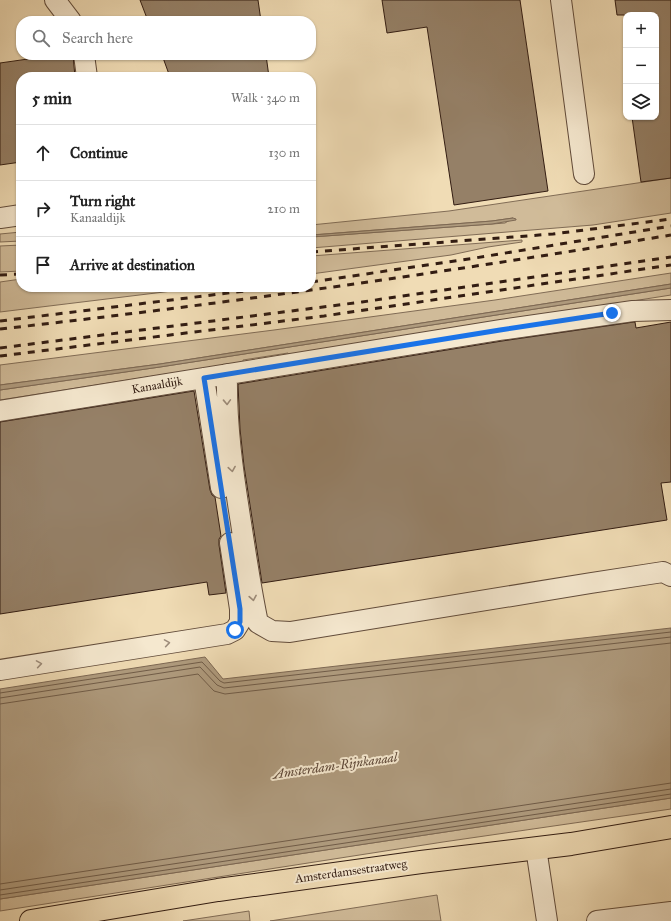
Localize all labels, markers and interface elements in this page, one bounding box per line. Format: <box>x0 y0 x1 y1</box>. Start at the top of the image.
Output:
map controls <box>623 12 659 120</box>
button: + <box>623 12 659 48</box>
search box <box>16 16 316 60</box>
icon: search <box>30 27 52 49</box>
text: Search here <box>62 29 133 47</box>
button: − <box>623 48 659 84</box>
button: layers <box>623 84 659 120</box>
text: 5 min <box>32 88 72 109</box>
text: Walk · 340 m <box>231 90 300 106</box>
icon: ahead <box>32 142 54 164</box>
text: Continue <box>70 144 128 162</box>
text: 130 m <box>268 145 300 161</box>
text: Turn right <box>70 192 135 210</box>
icon: right <box>32 198 54 220</box>
text: 210 m <box>267 201 300 217</box>
text: Kanaaldijk <box>70 210 125 226</box>
icon: arrive <box>32 254 54 276</box>
text: Arrive at destination <box>70 256 195 274</box>
route end <box>603 304 621 322</box>
street label: Kanaaldijk <box>131 374 184 396</box>
one-way arrow <box>223 399 231 405</box>
one-way arrow <box>227 466 236 472</box>
one-way arrow <box>248 595 257 601</box>
route start <box>226 621 244 639</box>
one-way arrow <box>164 639 170 648</box>
one-way arrow <box>35 660 42 668</box>
water label: Amsterdam-Rijnkanaal <box>270 749 400 783</box>
street label: Amsterdamsestraatweg <box>293 856 408 887</box>

